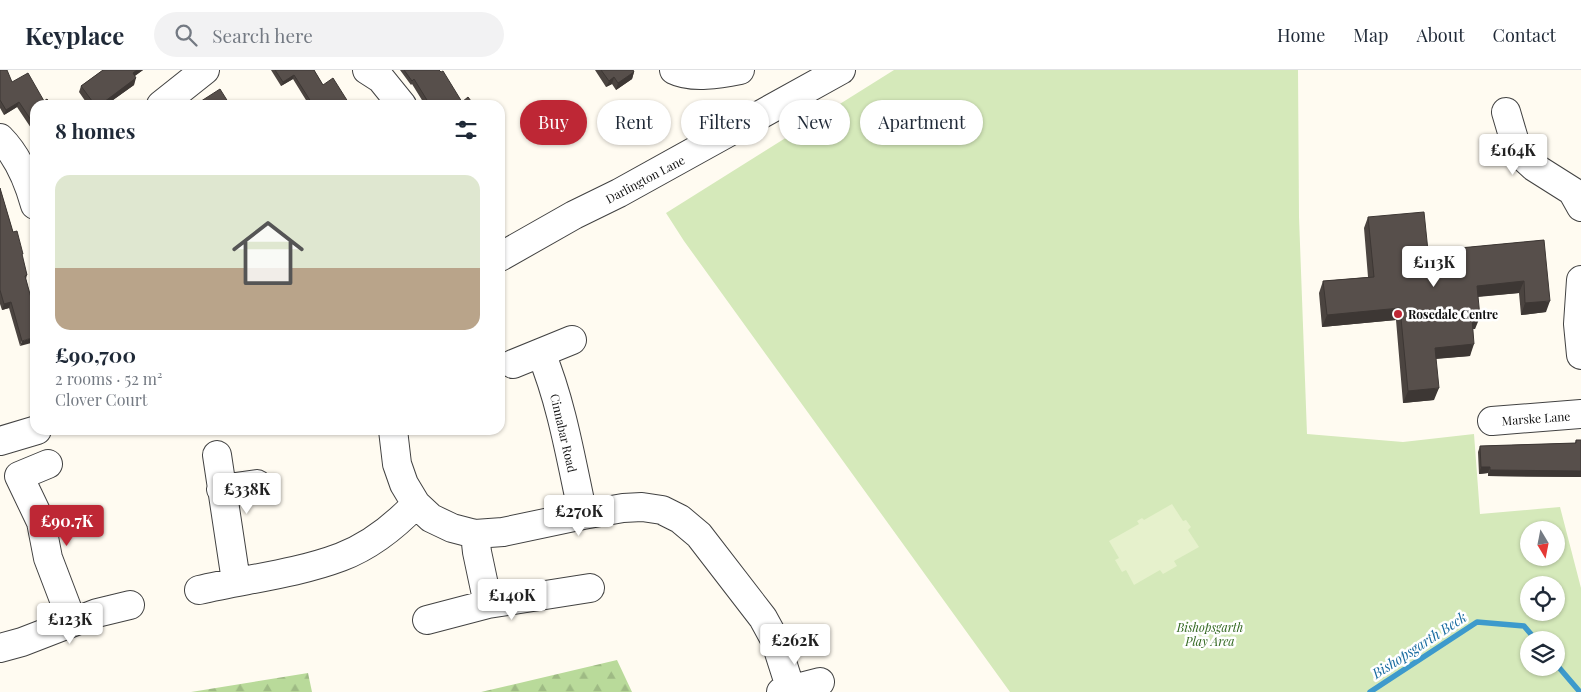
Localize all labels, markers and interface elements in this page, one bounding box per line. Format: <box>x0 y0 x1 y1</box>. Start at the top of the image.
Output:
search box <box>154 12 504 57</box>
text: Keyplace <box>25 19 124 51</box>
icon: search <box>172 21 200 49</box>
text: Search here <box>212 22 313 48</box>
text: Home <box>1277 23 1325 47</box>
text: Map <box>1353 23 1388 47</box>
text: About <box>1416 23 1465 47</box>
text: Contact <box>1493 23 1556 47</box>
chip: Buy <box>520 100 587 145</box>
chip: Rent <box>597 100 671 145</box>
chip: Filters <box>681 100 769 145</box>
chip: New <box>779 100 850 145</box>
chip: Apartment <box>860 100 983 145</box>
text: 8 homes <box>55 116 135 144</box>
icon: filters <box>452 116 480 144</box>
pin: £164K <box>1478 134 1548 176</box>
text: £164K <box>1490 139 1536 160</box>
street label: Darlington Lane <box>603 151 687 207</box>
icon: home <box>223 208 313 298</box>
pin: £113K <box>1399 246 1469 288</box>
text: £113K <box>1413 251 1455 272</box>
place label: Rosedale Centre <box>1408 306 1498 322</box>
marker: Rosedale Centre <box>1392 308 1404 320</box>
text: £90,700 <box>55 340 136 368</box>
text: 2 rooms · 52 m² <box>55 368 162 389</box>
text: Clover Court <box>55 389 147 410</box>
street label: Cinnabar Road <box>547 392 581 474</box>
street label: Marske Lane <box>1501 408 1571 428</box>
pin: £338K <box>212 472 282 515</box>
text: £338K <box>224 478 270 499</box>
pin: £270K <box>544 494 614 537</box>
text: £270K <box>555 500 603 521</box>
pin: £90.7K <box>26 504 108 547</box>
text: £90.7K <box>41 510 93 531</box>
north arrow <box>1520 521 1565 566</box>
map controls <box>1520 521 1565 676</box>
button: locate <box>1520 576 1565 621</box>
pin: £140K <box>477 578 547 621</box>
text: £140K <box>489 584 535 605</box>
pin: £123K <box>35 602 105 645</box>
water label: Bishopsgarth Beck <box>1367 607 1470 683</box>
text: £123K <box>48 608 92 629</box>
park label: Bishopsgarth Play Area <box>1176 619 1243 649</box>
pin: £262K <box>760 624 830 666</box>
text: £262K <box>771 629 819 650</box>
button: layers <box>1520 631 1565 676</box>

